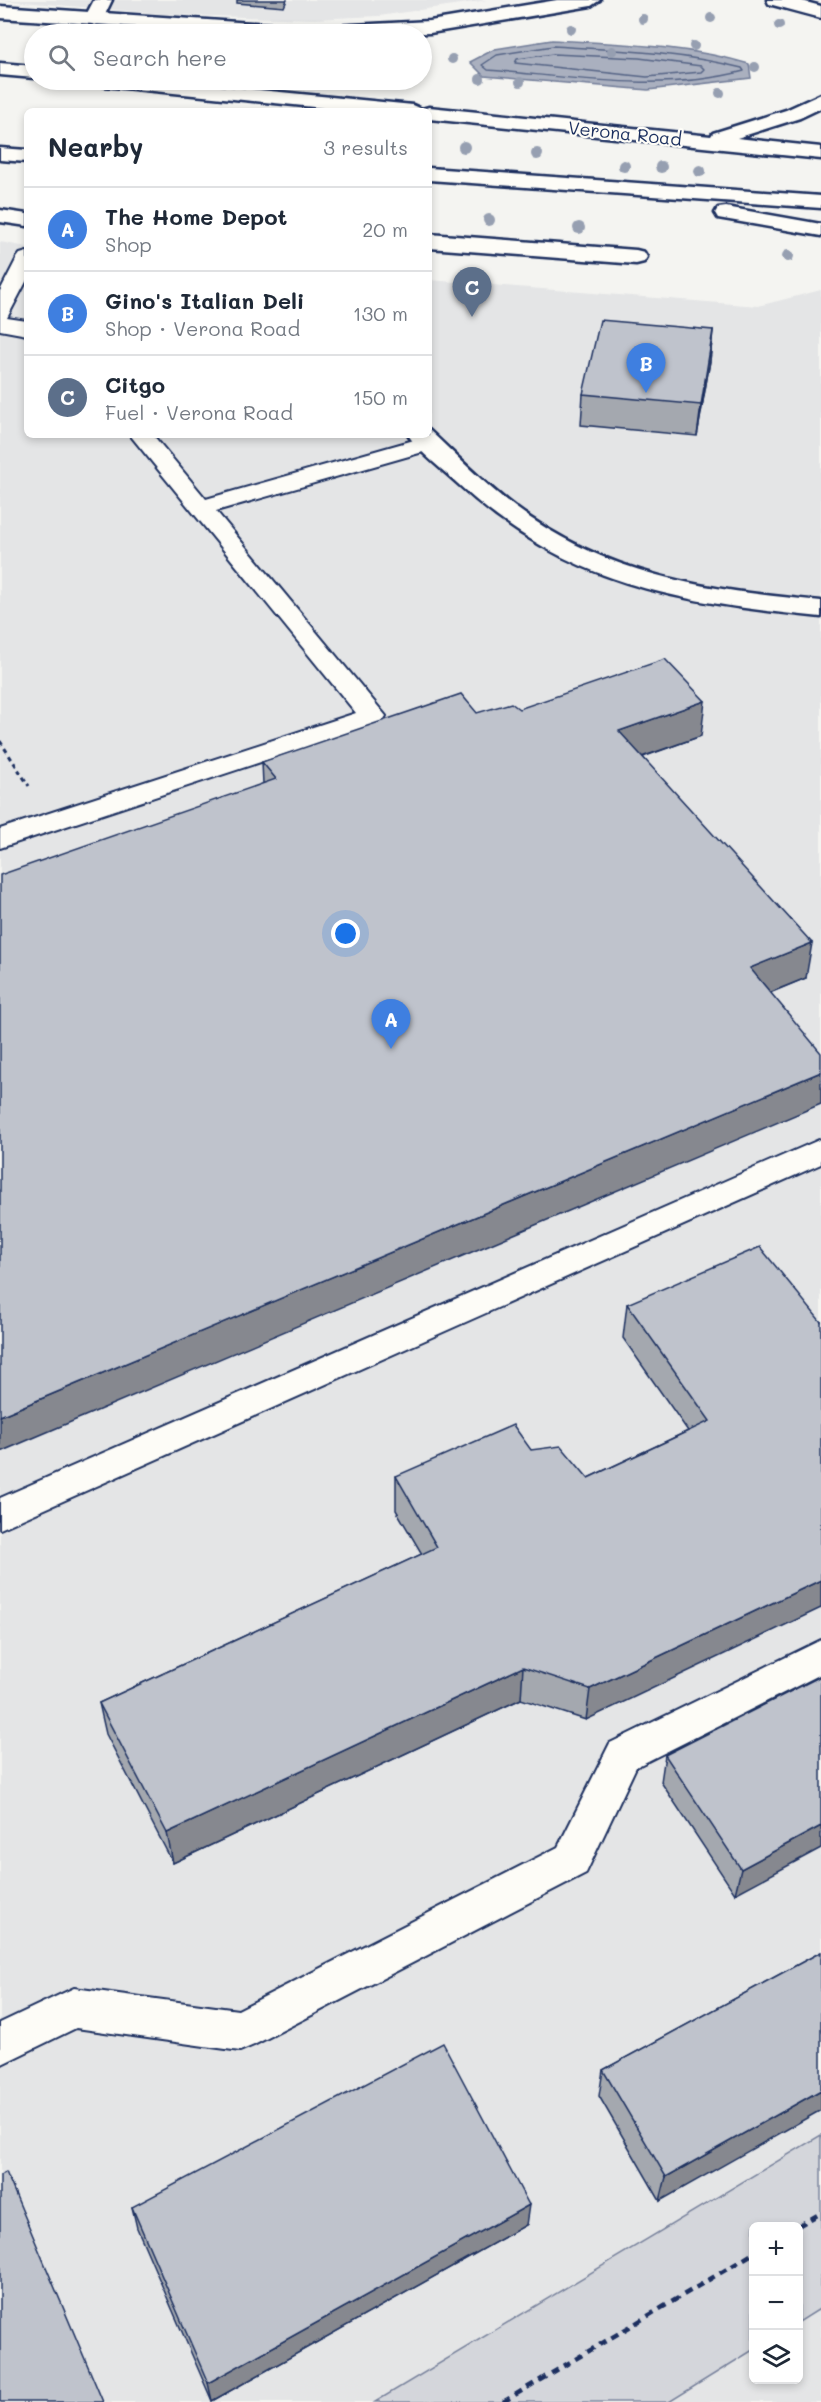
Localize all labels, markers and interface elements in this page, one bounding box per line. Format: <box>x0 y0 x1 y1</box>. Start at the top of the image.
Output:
search box <box>24 24 432 90</box>
icon: search <box>45 41 78 74</box>
text: Search here <box>93 43 227 72</box>
street label: Verona Road <box>567 115 683 151</box>
text: Nearby <box>48 130 143 164</box>
text: 3 results <box>323 134 408 160</box>
text: The Home Depot <box>105 202 287 231</box>
text: A <box>61 216 74 242</box>
text: 20 m <box>362 216 408 242</box>
text: Shop <box>105 231 152 257</box>
pin: C <box>452 268 492 317</box>
text: Gino's Italian Deli <box>105 286 304 315</box>
text: B <box>61 300 74 326</box>
text: 130 m <box>353 300 408 326</box>
text: Shop · Verona Road <box>105 315 300 341</box>
pin: B <box>626 344 666 393</box>
text: Citgo <box>105 370 165 399</box>
text: C <box>60 384 75 410</box>
text: 150 m <box>353 384 408 410</box>
text: Fuel · Verona Road <box>105 399 293 425</box>
your location <box>331 919 360 948</box>
pin: A <box>372 1000 410 1049</box>
map controls <box>749 2222 803 2384</box>
button: + <box>749 2222 803 2276</box>
button: − <box>749 2276 803 2330</box>
button: layers <box>749 2330 803 2384</box>

